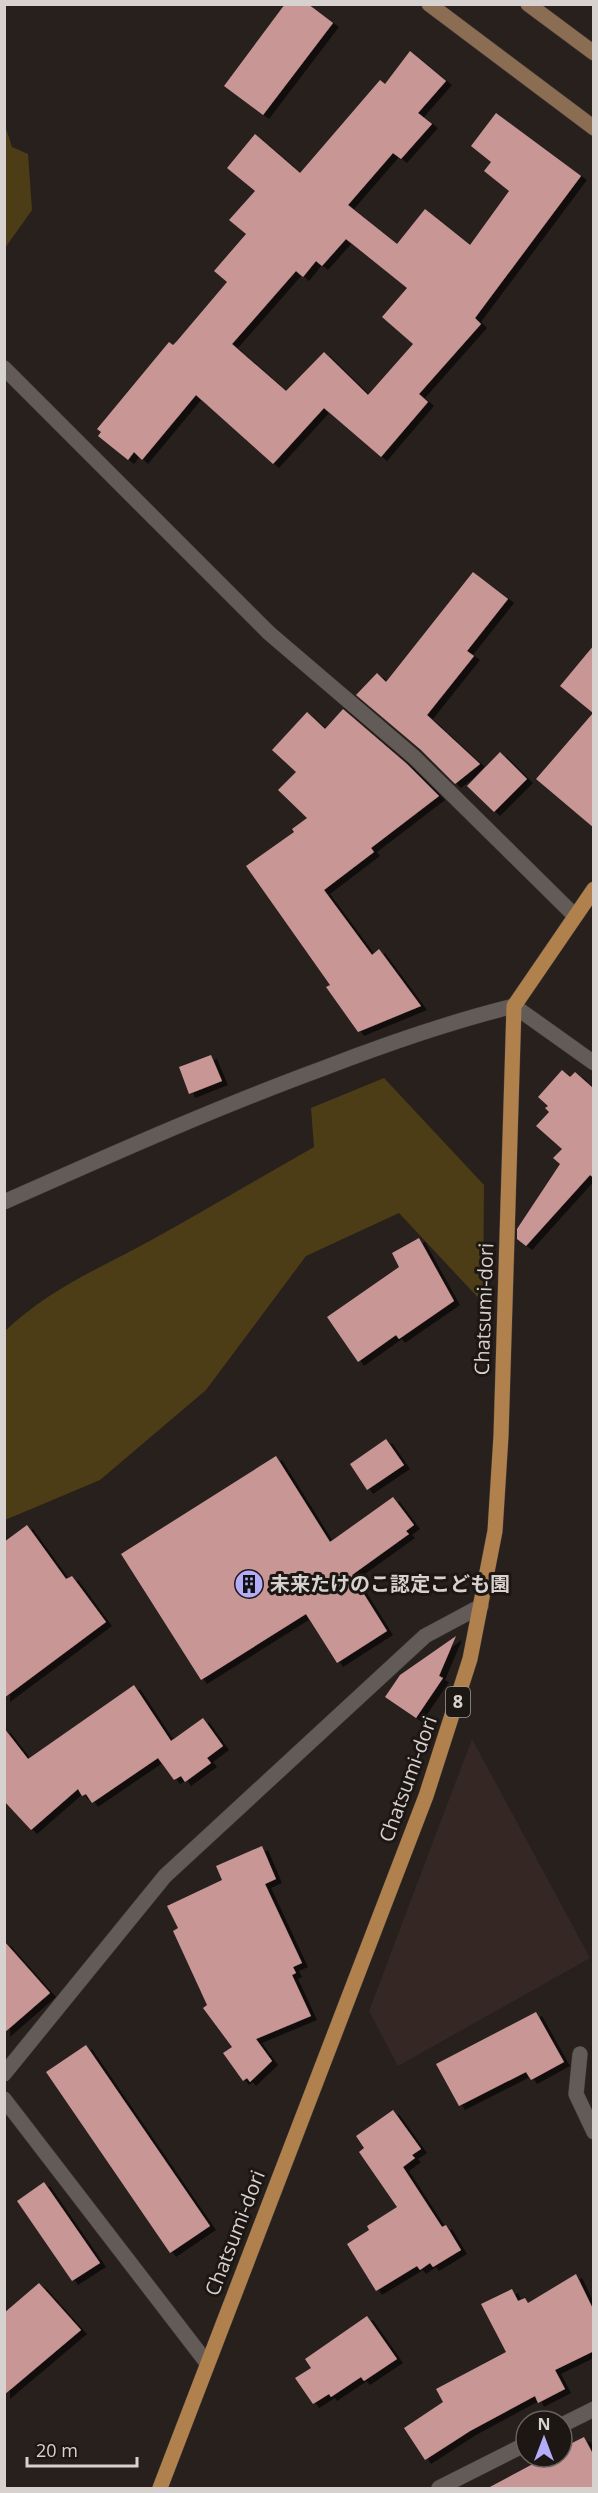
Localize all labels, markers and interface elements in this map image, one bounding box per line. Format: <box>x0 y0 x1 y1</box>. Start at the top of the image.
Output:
street label: Chatsumi-dori <box>468 1242 499 1376</box>
building icon: 未来たけのこ認定こども園 <box>233 1568 265 1600</box>
place label: 未来たけのこ認定こども園 <box>270 1570 510 1597</box>
road number: 8 <box>446 1687 470 1717</box>
street label: Chatsumi-dori <box>372 1712 443 1846</box>
street label: Chatsumi-dori <box>198 2166 271 2299</box>
north arrow <box>514 2409 574 2469</box>
text: N <box>537 2413 551 2435</box>
scale bar <box>27 2430 136 2468</box>
text: 20 m <box>36 2438 78 2462</box>

